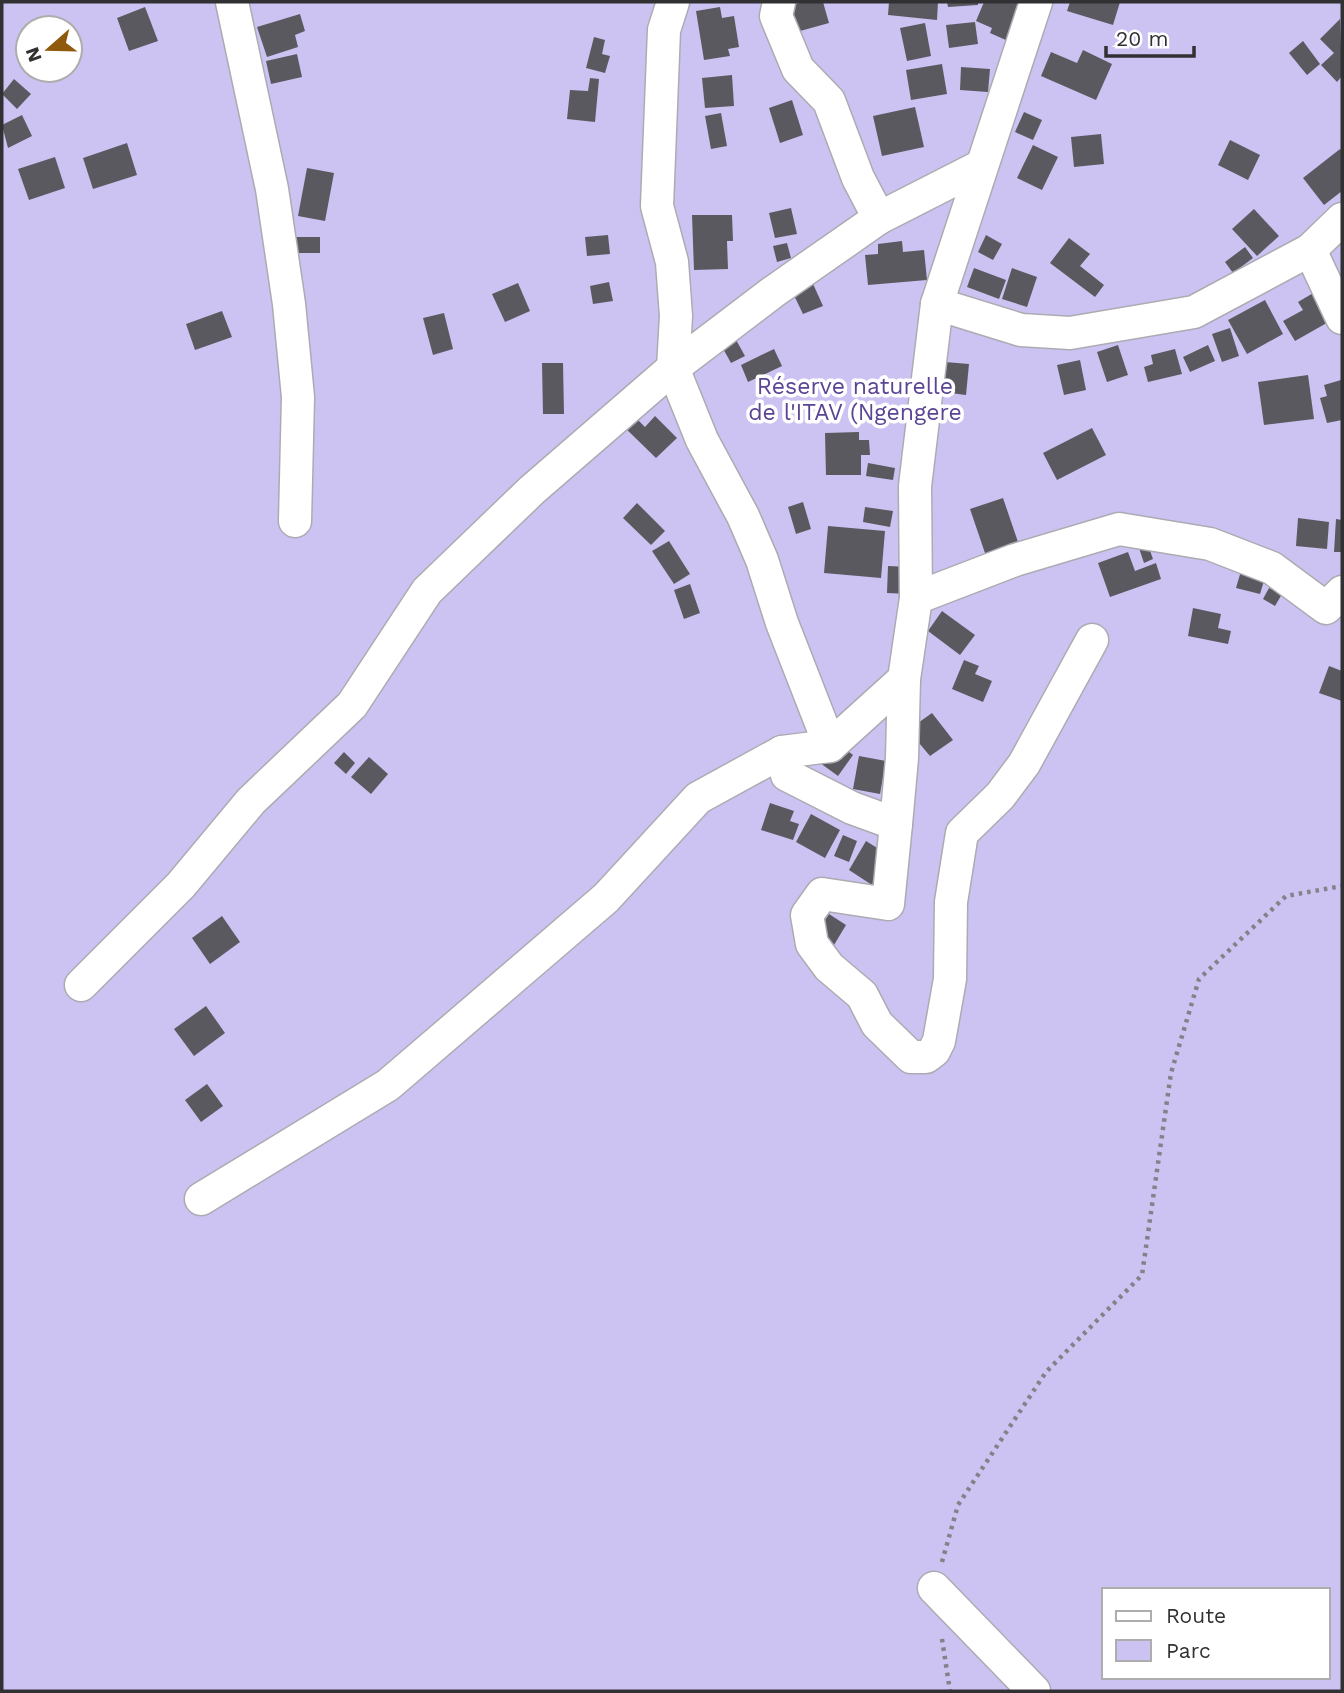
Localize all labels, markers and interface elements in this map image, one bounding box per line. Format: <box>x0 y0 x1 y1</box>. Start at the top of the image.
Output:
north arrow <box>14 14 84 84</box>
scale bar <box>1106 14 1194 58</box>
text: 20 m <box>1116 26 1168 51</box>
text: N <box>20 44 47 65</box>
park label: Réserve naturelle de l'ITAV (Ngengere <box>748 373 962 426</box>
legend <box>1102 1588 1330 1679</box>
text: Route <box>1166 1603 1226 1628</box>
text: Parc <box>1166 1638 1211 1663</box>

